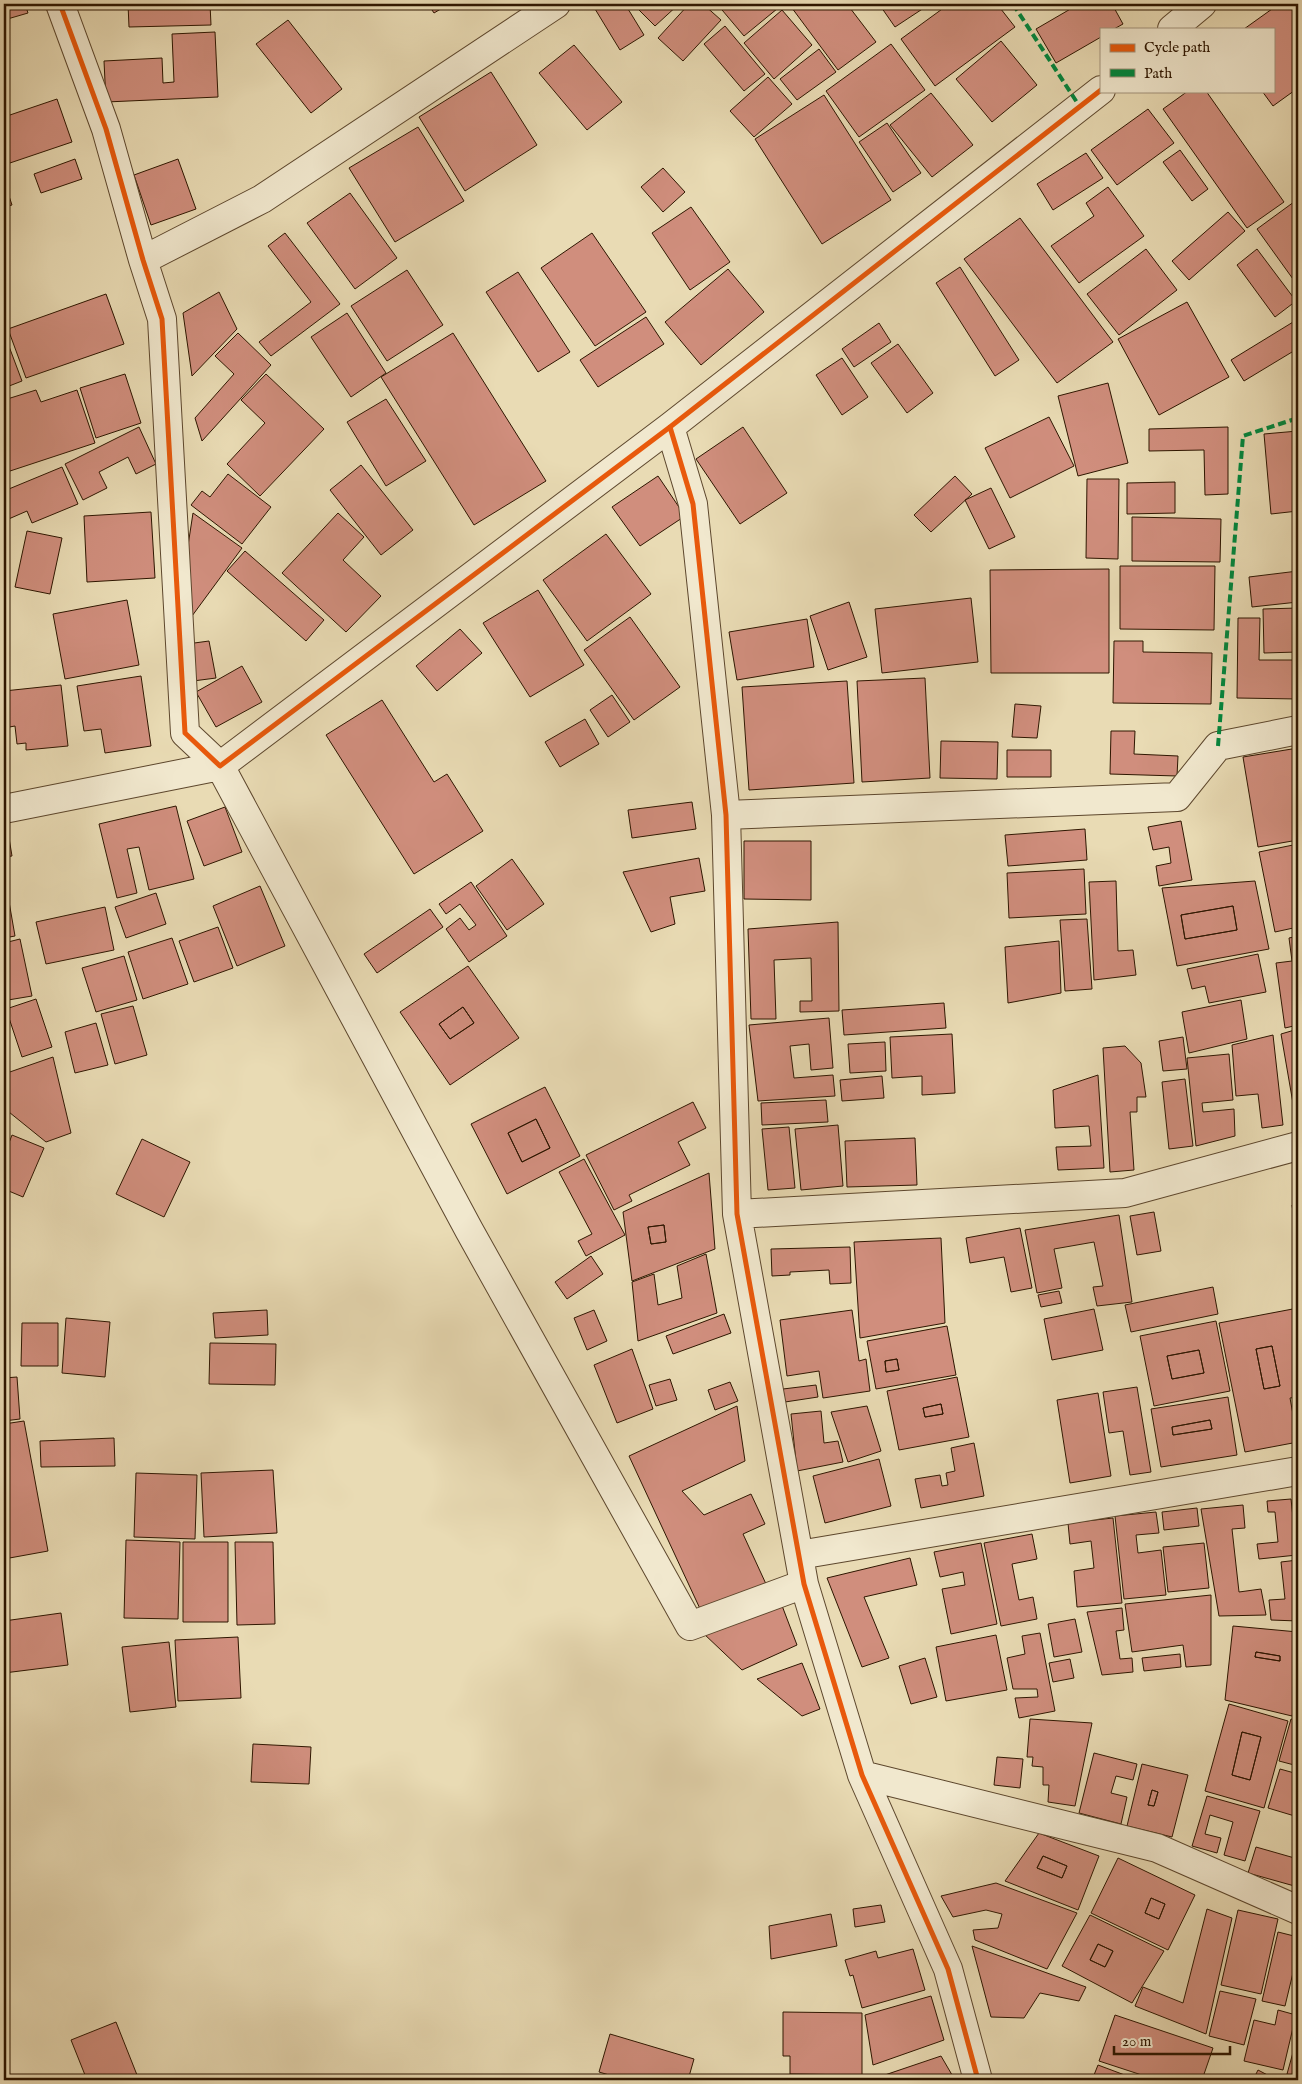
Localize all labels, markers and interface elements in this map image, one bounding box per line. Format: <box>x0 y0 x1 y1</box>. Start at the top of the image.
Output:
legend <box>1100 28 1274 92</box>
text: Cycle path <box>1144 38 1210 57</box>
text: Path <box>1144 64 1172 83</box>
scale bar <box>1114 2024 1231 2056</box>
text: 20 m <box>1122 2032 1152 2051</box>

